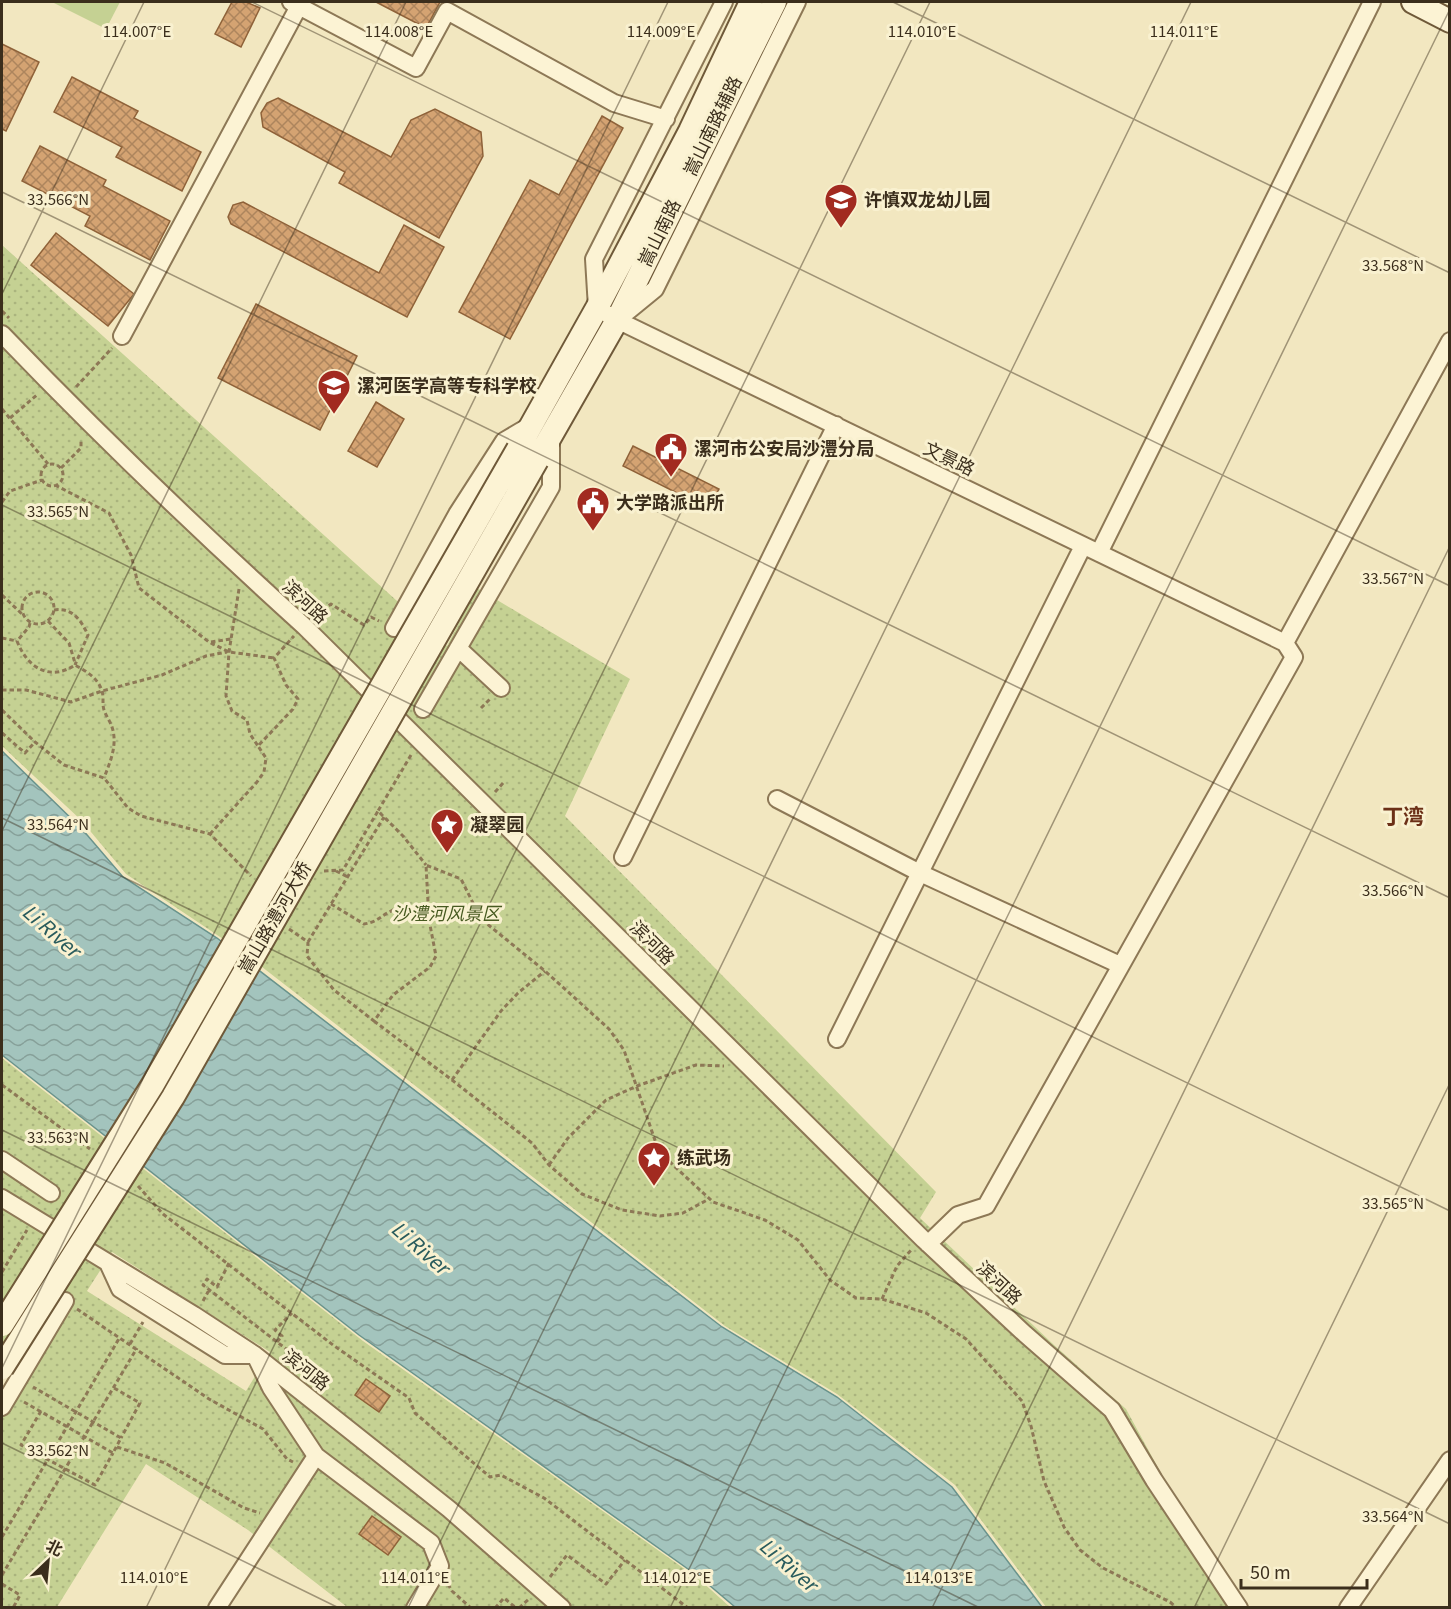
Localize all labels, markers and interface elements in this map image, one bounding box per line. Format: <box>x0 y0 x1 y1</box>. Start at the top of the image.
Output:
text: 114.007°E <box>103 20 171 41</box>
text: 114.008°E <box>365 20 433 41</box>
text: 114.009°E <box>627 20 695 41</box>
text: 114.010°E <box>888 20 956 41</box>
text: 114.011°E <box>1150 20 1218 41</box>
street label: 嵩山南路辅路 <box>676 71 747 179</box>
school or university icon: 许慎双龙幼儿园 <box>823 182 859 229</box>
place label: 许慎双龙幼儿园 <box>864 185 990 211</box>
text: 33.566°N <box>27 188 89 209</box>
street label: 嵩山南路 <box>631 194 686 270</box>
text: 33.568°N <box>1362 254 1424 275</box>
school or university icon: 漯河医学高等专科学校 <box>316 368 352 415</box>
place label: 漯河医学高等专科学校 <box>357 371 537 397</box>
public building icon: 漯河市公安局沙澧分局 <box>653 431 689 478</box>
place label: 漯河市公安局沙澧分局 <box>694 434 874 460</box>
street label: 文景路 <box>920 434 980 481</box>
public building icon: 大学路派出所 <box>575 485 611 532</box>
place label: 大学路派出所 <box>616 488 724 514</box>
text: 33.565°N <box>27 500 89 521</box>
text: 33.567°N <box>1362 567 1424 588</box>
street label: 滨河路 <box>278 573 335 628</box>
district label: 丁湾 <box>1382 800 1424 830</box>
place icon: 凝翠园 <box>429 807 465 854</box>
place label: 凝翠园 <box>470 810 524 836</box>
text: 33.564°N <box>27 813 89 834</box>
street label: 嵩山路澧河大桥 <box>231 856 316 978</box>
text: 33.566°N <box>1362 879 1424 900</box>
water label: Li River <box>17 897 90 965</box>
park label: 沙澧河风景区 <box>392 899 503 925</box>
street label: 滨河路 <box>625 913 682 970</box>
text: 33.563°N <box>27 1126 89 1147</box>
place icon: 练武场 <box>636 1140 672 1187</box>
place label: 练武场 <box>677 1143 731 1169</box>
text: 33.565°N <box>1362 1192 1424 1213</box>
water label: Li River <box>386 1214 459 1282</box>
street label: 滨河路 <box>972 1254 1029 1309</box>
street label: 滨河路 <box>278 1341 336 1396</box>
text: 33.562°N <box>27 1439 89 1460</box>
text: 33.564°N <box>1362 1505 1424 1526</box>
north arrow <box>18 1531 78 1591</box>
water label: Li River <box>754 1531 827 1599</box>
text: 北 <box>43 1532 67 1561</box>
scale bar <box>1241 1552 1367 1590</box>
text: 50 m <box>1250 1558 1291 1584</box>
text: 114.010°E <box>120 1566 188 1587</box>
text: 114.011°E <box>381 1566 449 1587</box>
text: 114.012°E <box>643 1566 711 1587</box>
text: 114.013°E <box>905 1566 973 1587</box>

